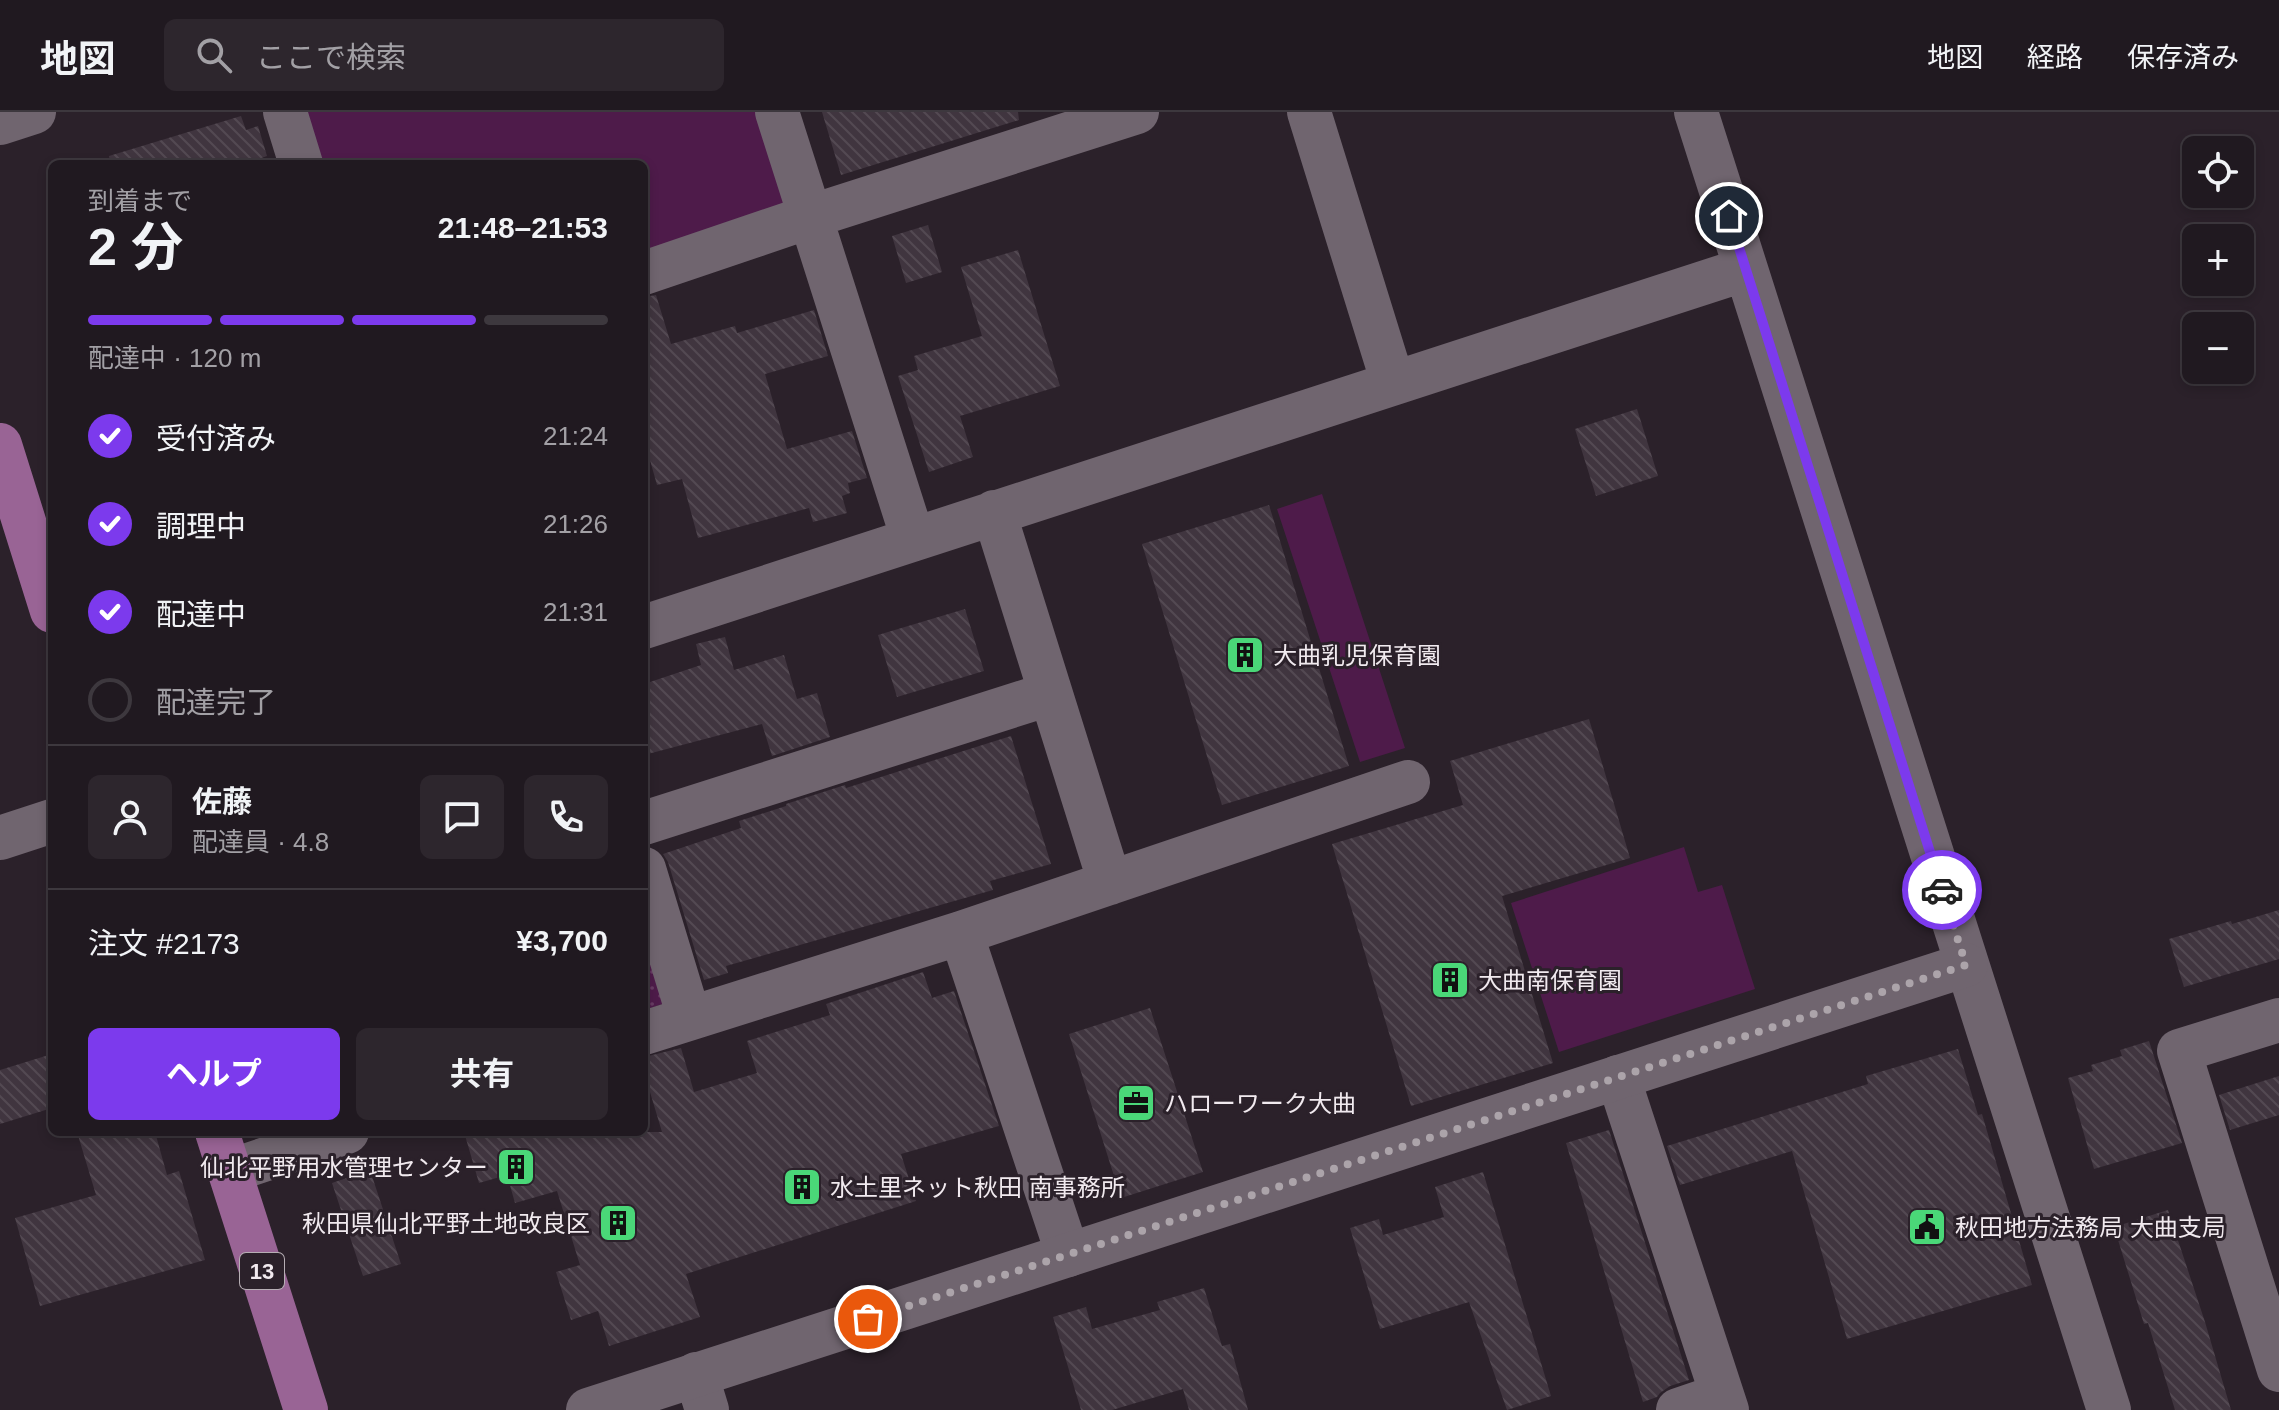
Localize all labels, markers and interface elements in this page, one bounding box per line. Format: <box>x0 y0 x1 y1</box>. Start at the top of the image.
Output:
search box <box>164 19 724 91</box>
icon: search <box>192 33 236 77</box>
text: 地図 <box>40 38 116 80</box>
text: ここで検索 <box>256 41 406 74</box>
text: 地図 <box>1927 42 1983 73</box>
text: 経路 <box>2027 42 2083 73</box>
text: 保存済み <box>2127 42 2239 73</box>
map controls <box>2182 136 2254 384</box>
button: locate <box>2182 136 2254 208</box>
pin <box>1695 182 1763 250</box>
text: 到着まで <box>88 186 192 216</box>
icon: home <box>1707 194 1751 238</box>
text: 21:48–21:53 <box>438 211 608 244</box>
text: 2 分 <box>88 218 183 276</box>
button: + <box>2182 224 2254 296</box>
button: − <box>2182 312 2254 384</box>
text: 配達中 · 120 m <box>88 343 261 373</box>
icon: check <box>88 414 132 458</box>
text: 21:24 <box>543 421 608 451</box>
text: 受付済み <box>156 422 276 455</box>
icon: check <box>88 502 132 546</box>
text: 21:26 <box>543 509 608 539</box>
text: 調理中 <box>156 510 246 543</box>
icon: check <box>88 590 132 634</box>
text: 21:31 <box>543 597 608 627</box>
text: 配達中 <box>156 598 246 631</box>
building icon: 大曲乳児保育園 <box>1224 634 1266 676</box>
place label: 大曲乳児保育園 <box>1273 642 1441 669</box>
text: 配達完了 <box>156 686 276 719</box>
button: person <box>88 775 172 859</box>
button: chat <box>420 775 504 859</box>
button: phone <box>524 775 608 859</box>
text: 佐藤 <box>192 785 252 818</box>
text: 配達員 · 4.8 <box>192 827 329 857</box>
courier <box>1902 850 1982 930</box>
icon: car <box>1920 868 1964 912</box>
text: ¥3,700 <box>516 924 608 957</box>
text: 注文 #2173 <box>88 927 240 960</box>
building icon: 大曲南保育園 <box>1429 959 1471 1001</box>
place label: 大曲南保育園 <box>1478 967 1622 994</box>
button: ヘルプ <box>88 1028 340 1120</box>
button: 共有 <box>356 1028 608 1120</box>
office icon: ハローワーク大曲 <box>1115 1082 1157 1124</box>
place label: ハローワーク大曲 <box>1164 1090 1356 1117</box>
building icon: 仙北平野用水管理センター <box>495 1146 537 1188</box>
place label: 仙北平野用水管理センター <box>200 1154 488 1181</box>
building icon: 水土里ネット秋田 南事務所 <box>781 1166 823 1208</box>
place label: 水土里ネット秋田 南事務所 <box>830 1174 1125 1201</box>
building icon: 秋田県仙北平野土地改良区 <box>597 1202 639 1244</box>
public building icon: 秋田地方法務局 大曲支局 <box>1906 1206 1948 1248</box>
place label: 秋田県仙北平野土地改良区 <box>302 1210 590 1237</box>
place label: 秋田地方法務局 大曲支局 <box>1955 1214 2226 1241</box>
road number: 13 <box>240 1253 284 1289</box>
pin <box>834 1285 902 1353</box>
icon: bag <box>846 1297 890 1341</box>

